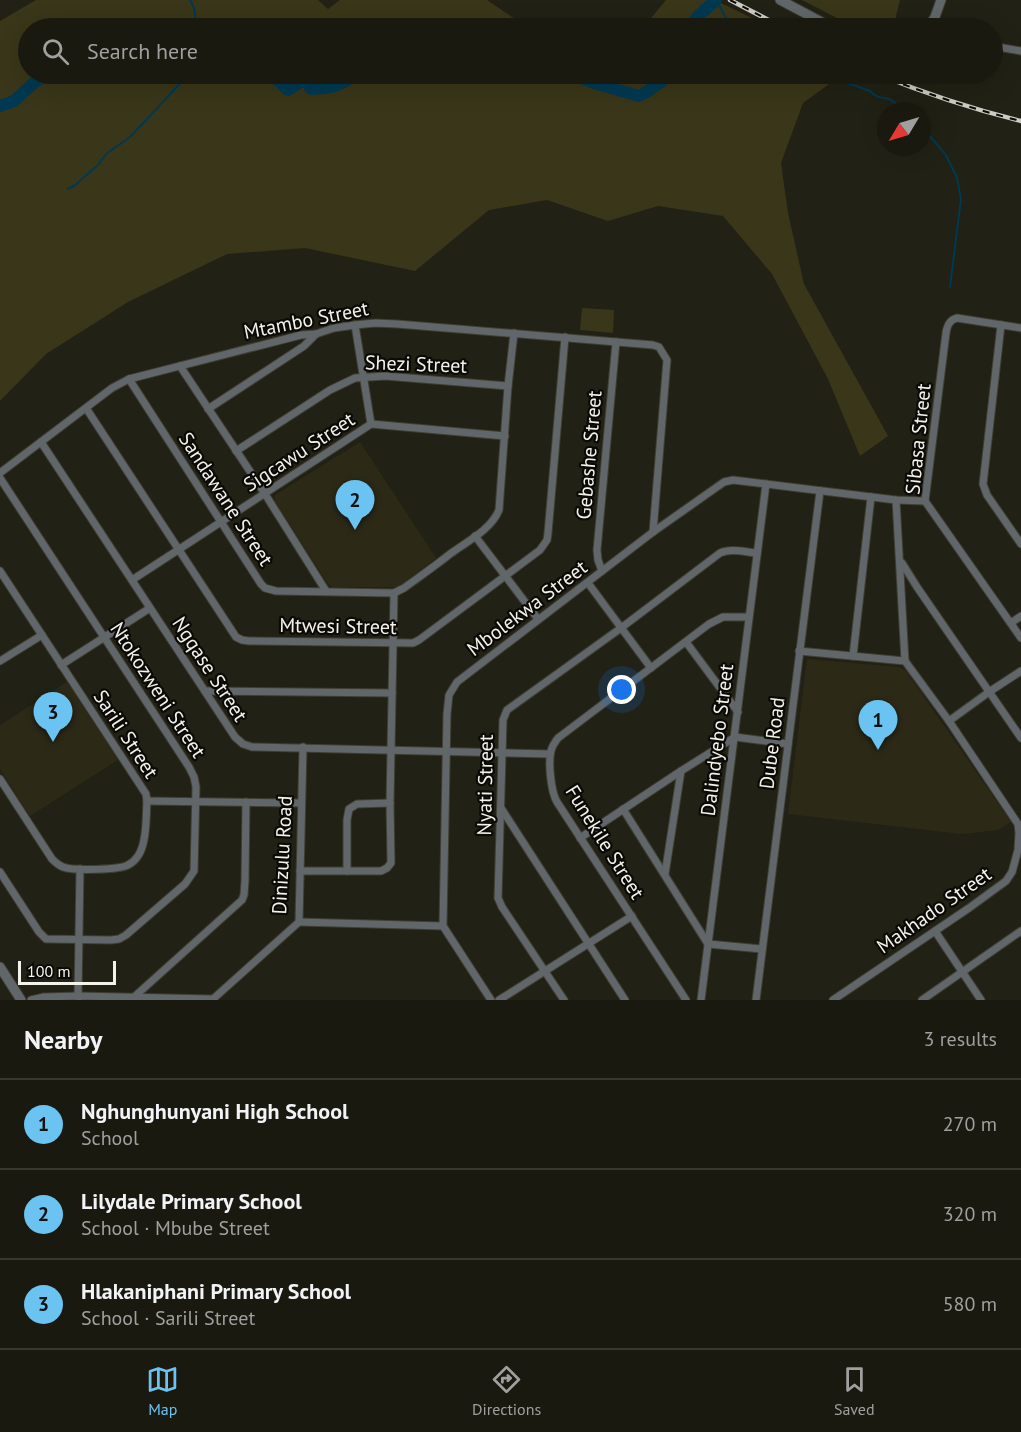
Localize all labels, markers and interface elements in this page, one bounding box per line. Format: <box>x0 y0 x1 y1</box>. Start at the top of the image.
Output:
search box <box>18 18 1003 84</box>
icon: search <box>39 35 72 68</box>
text: Search here <box>87 37 198 65</box>
north arrow <box>877 102 931 156</box>
street label: Mtambo Street <box>241 295 371 345</box>
street label: Shezi Street <box>364 349 468 379</box>
street label: Sibasa Street <box>899 382 937 496</box>
street label: Gebashe Street <box>570 389 608 520</box>
street label: Sigcawu Street <box>238 406 360 498</box>
street label: Sandawane Street <box>173 427 279 571</box>
pin: 2 <box>336 480 374 530</box>
street label: Mbolekwa Street <box>462 554 592 662</box>
street label: Ngqase Street <box>166 612 254 727</box>
street label: Mtwesi Street <box>279 612 397 640</box>
street label: Ntokozweni Street <box>104 617 212 763</box>
street label: Dalindyebo Street <box>695 662 739 818</box>
your location <box>607 675 636 704</box>
street label: Sarili Street <box>88 685 164 783</box>
pin: 3 <box>34 692 72 742</box>
street label: Dube Road <box>753 696 791 790</box>
pin: 1 <box>858 700 898 750</box>
street label: Nyati Street <box>471 734 499 836</box>
street label: Funekile Street <box>560 780 650 904</box>
street label: Dinizulu Road <box>266 795 298 915</box>
street label: Makhado Street <box>872 861 997 959</box>
scale bar <box>18 958 116 986</box>
text: 100 m <box>27 961 70 981</box>
text: Nearby <box>24 1023 102 1056</box>
text: 3 results <box>924 1026 997 1052</box>
text: Nghunghunyani High School <box>81 1097 348 1125</box>
text: 1 <box>38 1111 49 1137</box>
text: 270 m <box>943 1111 997 1137</box>
text: School <box>81 1125 139 1151</box>
text: Lilydale Primary School <box>81 1187 302 1215</box>
text: 2 <box>38 1201 49 1227</box>
text: 320 m <box>943 1201 997 1227</box>
text: School · Mbube Street <box>81 1215 270 1241</box>
text: Hlakaniphani Primary School <box>81 1277 351 1305</box>
text: 3 <box>38 1291 49 1317</box>
text: 580 m <box>943 1291 997 1317</box>
text: School · Sarili Street <box>81 1305 255 1331</box>
tab: Map <box>146 1363 179 1419</box>
tab: Directions <box>472 1363 541 1419</box>
tab: Saved <box>834 1363 875 1419</box>

